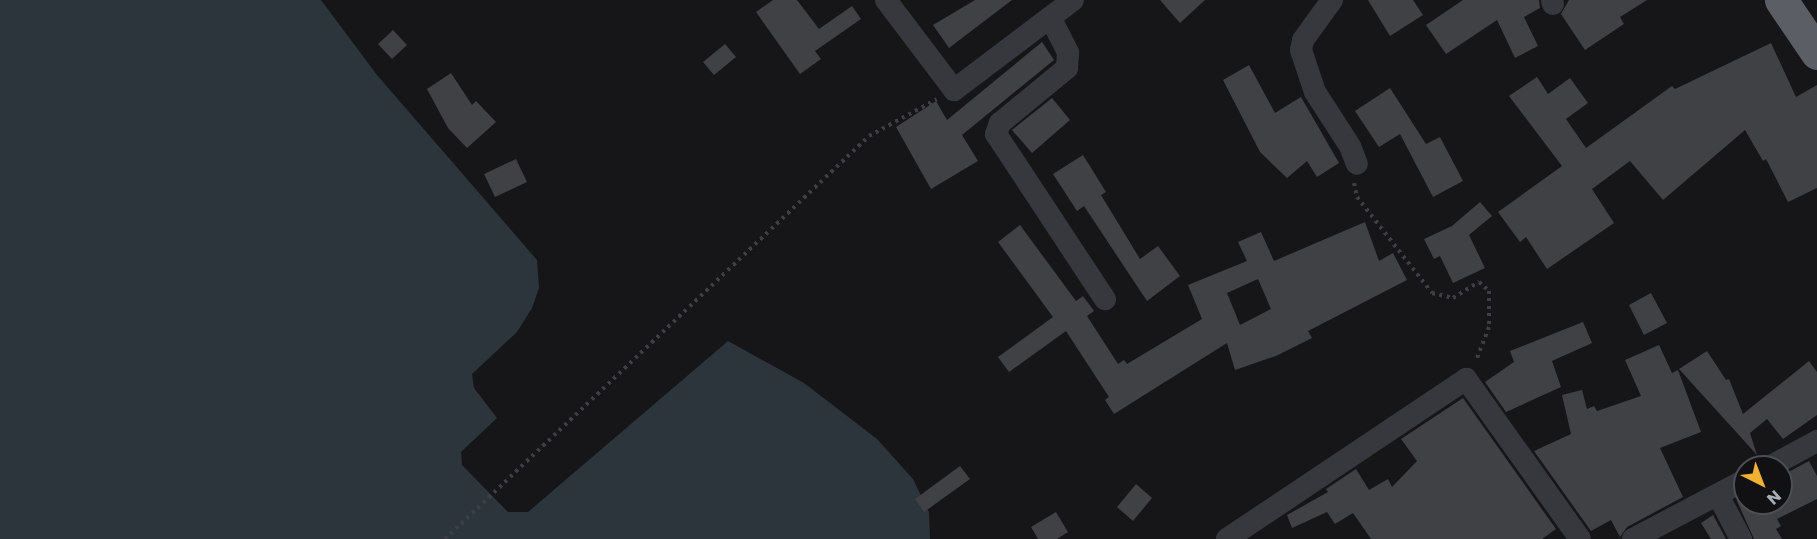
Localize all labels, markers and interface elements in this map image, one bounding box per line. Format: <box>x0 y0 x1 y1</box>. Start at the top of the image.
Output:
north arrow <box>1733 455 1793 515</box>
text: N <box>1762 485 1786 510</box>

